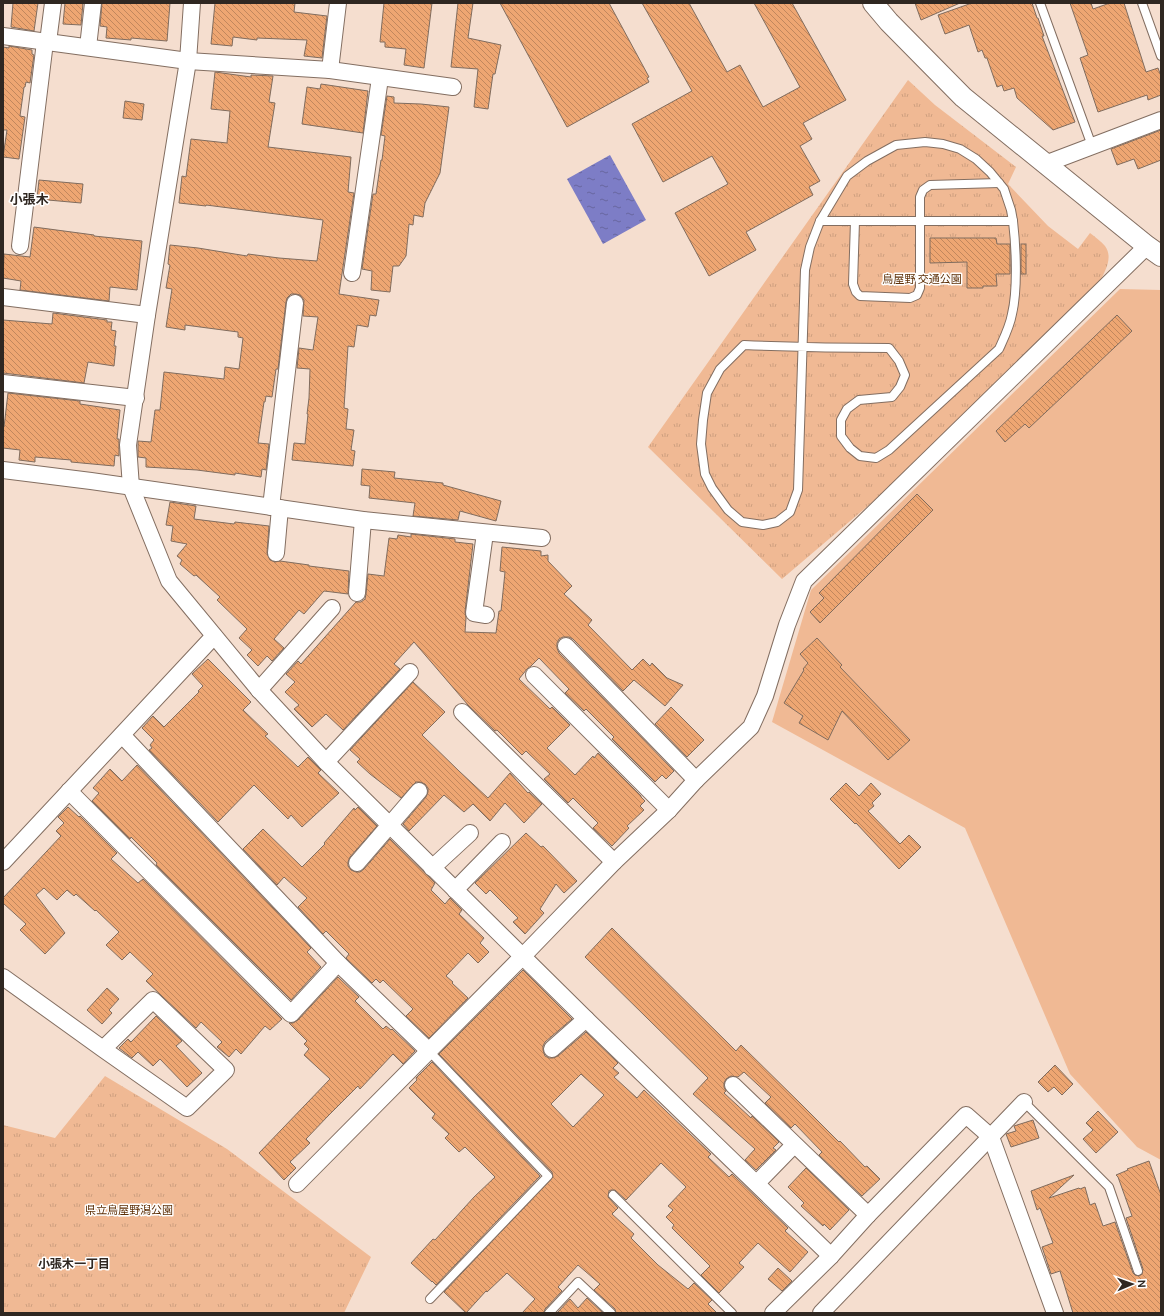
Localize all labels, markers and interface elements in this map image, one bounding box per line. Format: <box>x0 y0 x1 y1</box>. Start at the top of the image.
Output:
district label: 小張木 <box>9 192 49 206</box>
park label: 鳥屋野 交通公園 <box>882 273 962 285</box>
park label: 県立鳥屋野潟公園 <box>85 1204 173 1216</box>
district label: 小張木一丁目 <box>38 1257 110 1270</box>
north arrow <box>1112 1264 1152 1304</box>
text: N <box>1136 1279 1148 1288</box>

